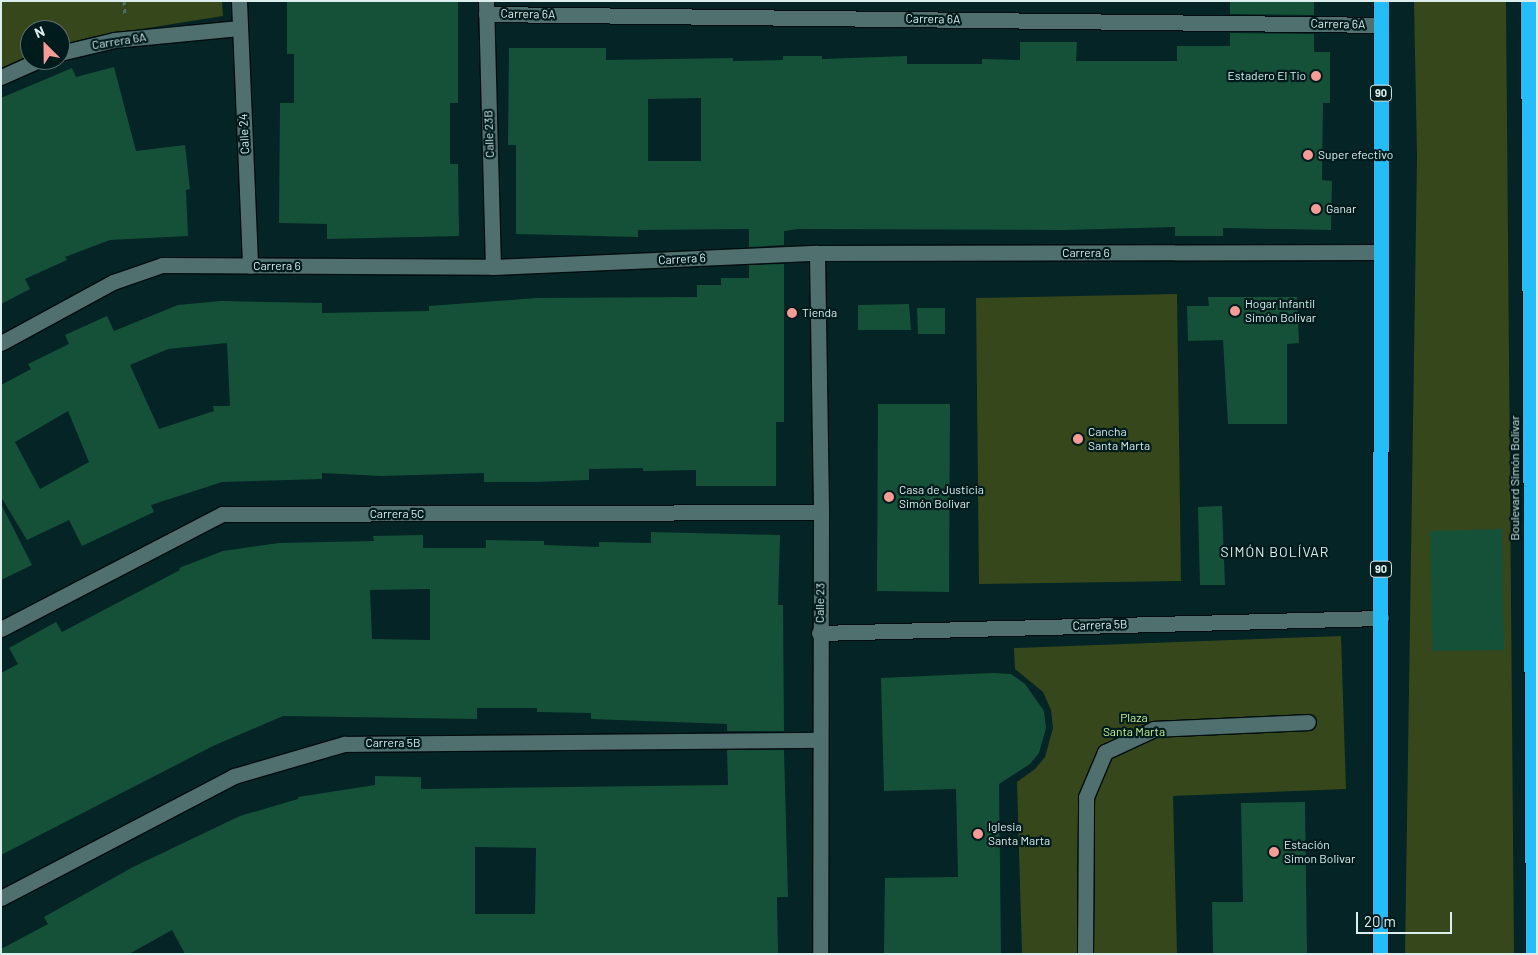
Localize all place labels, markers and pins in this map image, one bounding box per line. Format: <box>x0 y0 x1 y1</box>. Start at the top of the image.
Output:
place label: Estadero El Tio <box>1228 69 1306 83</box>
marker: Estadero El Tio <box>1310 70 1322 82</box>
place label: Super efectivo <box>1318 148 1393 162</box>
marker: Super efectivo <box>1302 149 1314 161</box>
place label: Ganar <box>1326 202 1356 216</box>
marker: Ganar <box>1310 203 1322 215</box>
place label: Hogar Infantil Simón Bolivar <box>1245 297 1316 325</box>
marker: Hogar Infantil Simón Bolivar <box>1229 305 1241 317</box>
place label: Tienda <box>802 306 837 320</box>
marker: Tienda <box>786 307 798 319</box>
place label: Cancha Santa Marta <box>1088 425 1150 453</box>
marker: Cancha Santa Marta <box>1072 433 1084 445</box>
place label: Casa de Justicia Simón Bolivar <box>899 483 984 511</box>
marker: Casa de Justicia Simón Bolivar <box>883 491 895 503</box>
place label: Iglesia Santa Marta <box>988 820 1050 848</box>
marker: Iglesia Santa Marta <box>972 828 984 840</box>
place label: Estación Simon Bolivar <box>1284 838 1355 866</box>
marker: Estación Simon Bolivar <box>1268 846 1280 858</box>

